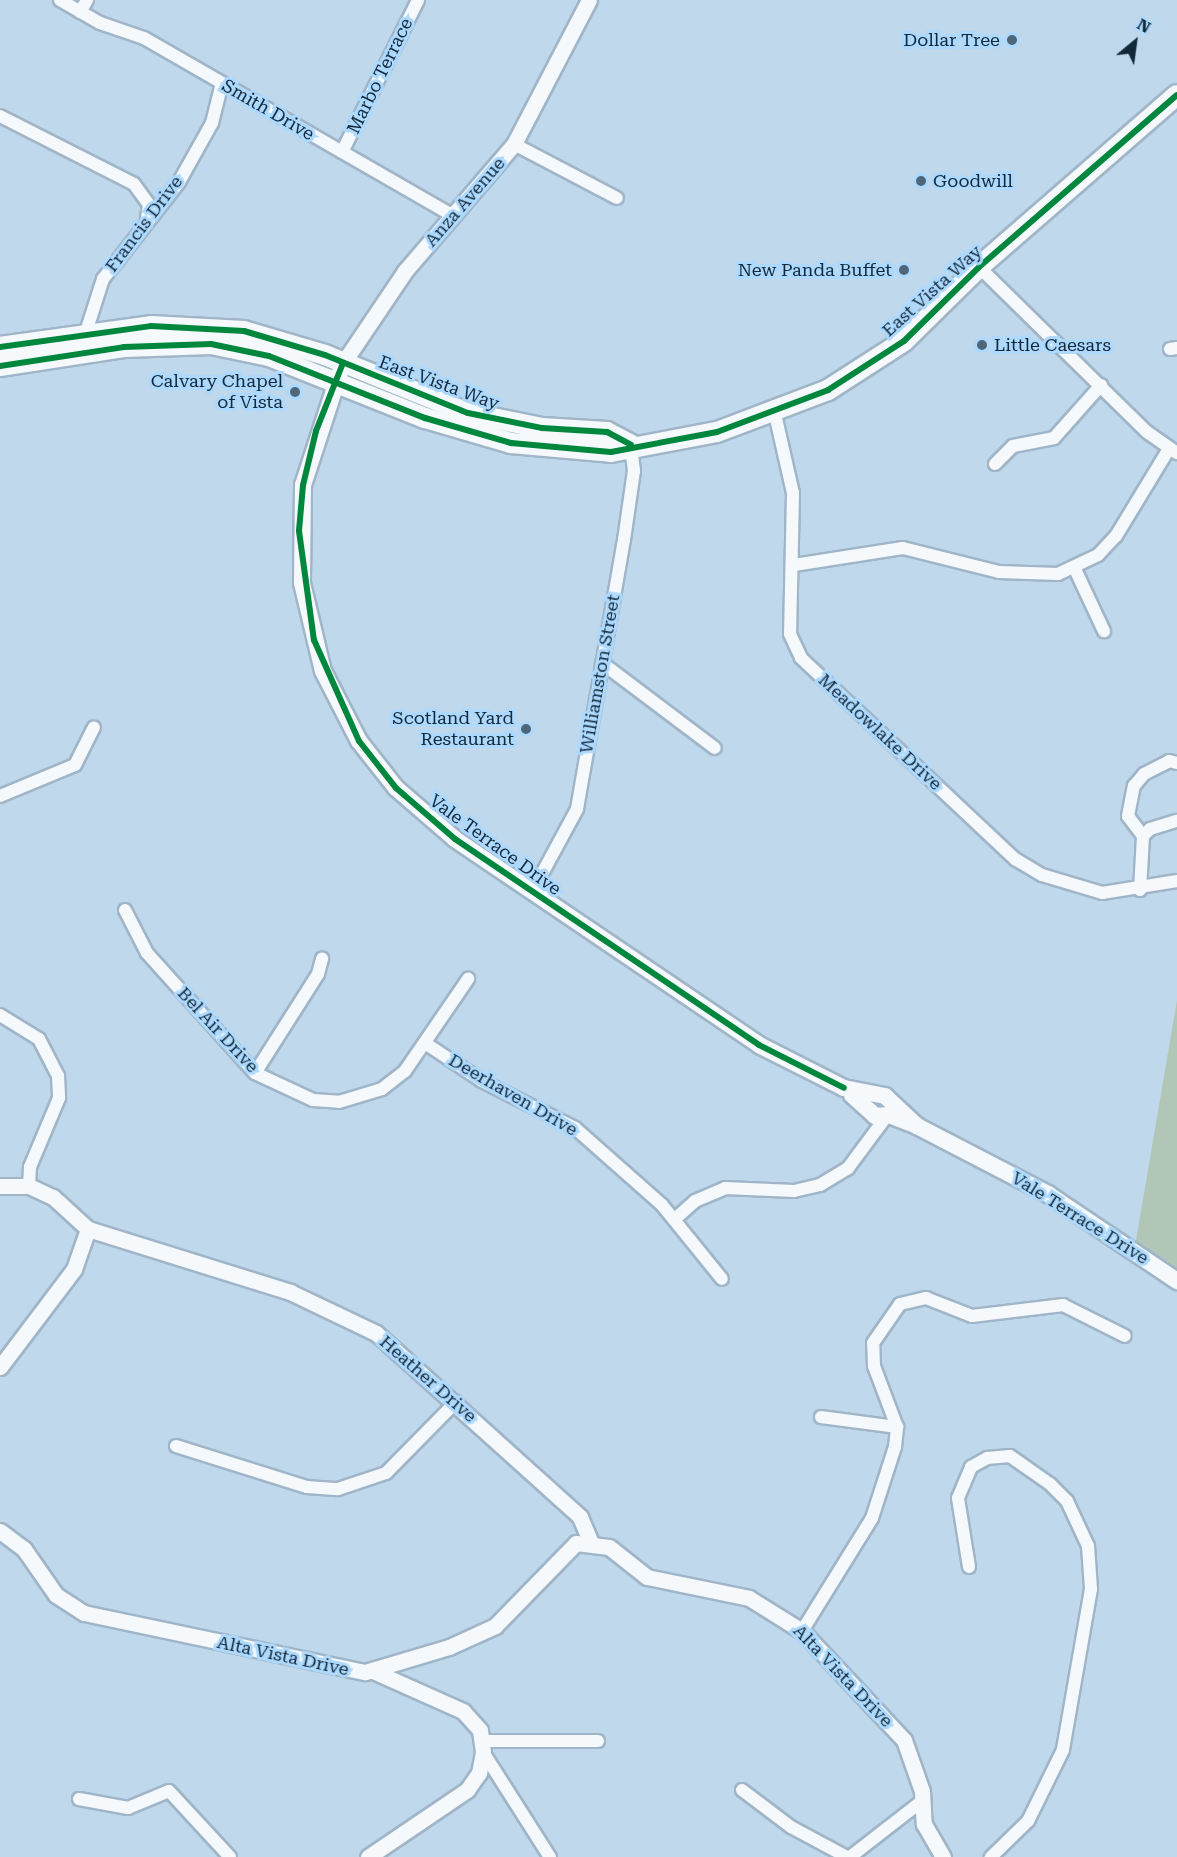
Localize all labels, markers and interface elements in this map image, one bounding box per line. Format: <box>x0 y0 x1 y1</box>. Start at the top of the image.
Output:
north arrow <box>1105 12 1165 72</box>
street label: Marbo Terrace <box>343 15 417 137</box>
text: N <box>1134 15 1154 37</box>
place label: Dollar Tree <box>903 29 1000 51</box>
marker: Dollar Tree <box>1005 33 1019 47</box>
street label: Smith Drive <box>218 75 318 145</box>
street label: Anza Avenue <box>420 153 510 251</box>
place label: Goodwill <box>933 170 1013 192</box>
street label: Francis Drive <box>101 171 187 277</box>
marker: Goodwill <box>914 174 928 188</box>
street label: East Vista Way <box>878 241 986 341</box>
place label: New Panda Buffet <box>738 259 892 281</box>
marker: New Panda Buffet <box>897 263 911 277</box>
place label: Little Caesars <box>994 334 1111 356</box>
marker: Little Caesars <box>975 338 989 352</box>
street label: East Vista Way <box>376 351 502 415</box>
place label: Calvary Chapel of Vista <box>151 371 283 413</box>
marker: Calvary Chapel of Vista <box>288 385 302 399</box>
street label: Williamston Street <box>575 593 625 755</box>
street label: Meadowlake Drive <box>814 669 946 795</box>
place label: Scotland Yard Restaurant <box>392 708 514 750</box>
marker: Scotland Yard Restaurant <box>519 722 533 736</box>
street label: Vale Terrace Drive <box>425 790 565 900</box>
street label: Bel Air Drive <box>173 983 263 1077</box>
street label: Deerhaven Drive <box>445 1049 581 1141</box>
street label: Vale Terrace Drive <box>1007 1167 1153 1269</box>
street label: Heather Drive <box>375 1331 481 1427</box>
street label: Alta Vista Drive <box>789 1620 897 1732</box>
street label: Alta Vista Drive <box>215 1631 351 1681</box>

